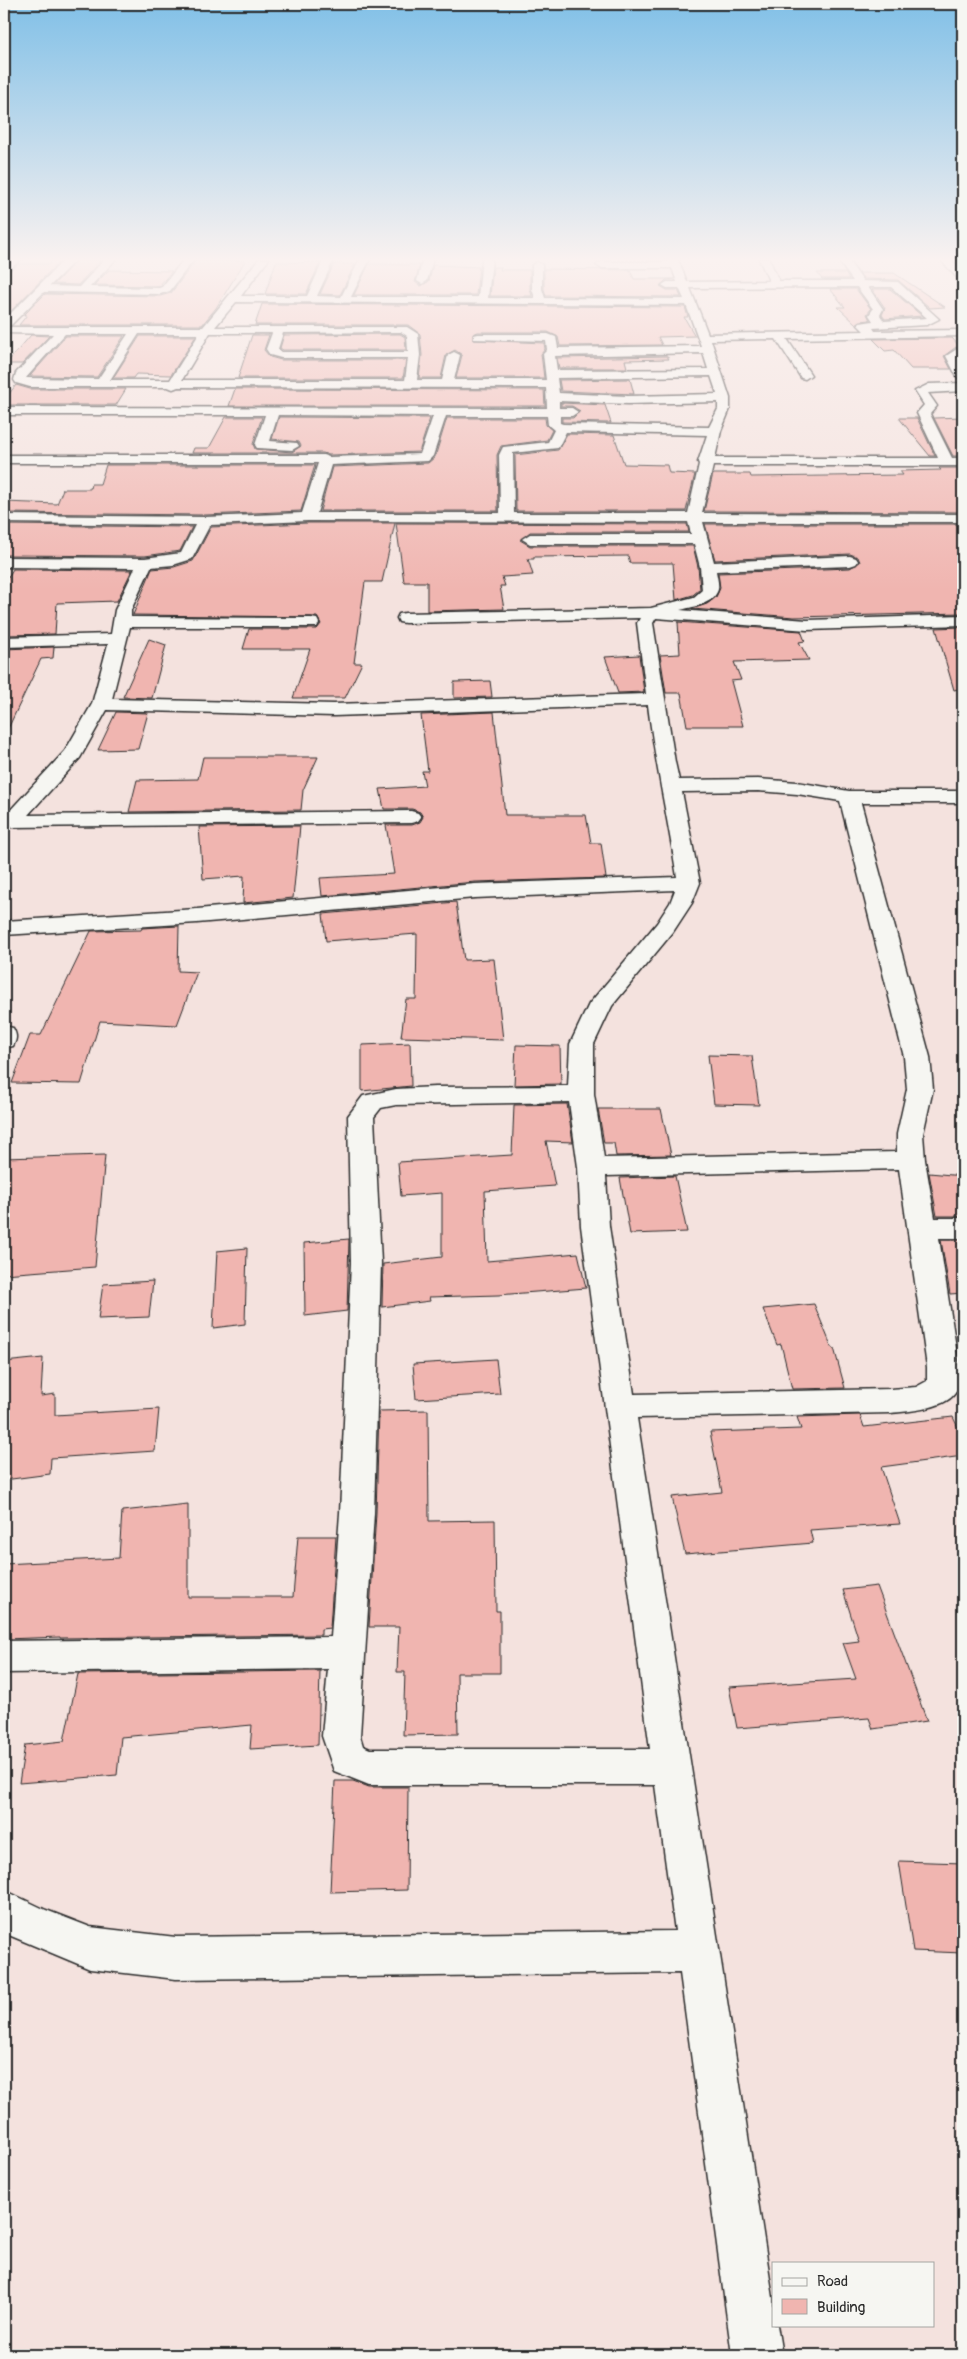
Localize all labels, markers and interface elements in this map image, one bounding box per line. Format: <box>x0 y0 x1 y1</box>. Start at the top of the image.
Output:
legend <box>772 2262 934 2326</box>
text: Road <box>817 2272 848 2291</box>
text: Building <box>817 2298 865 2317</box>

